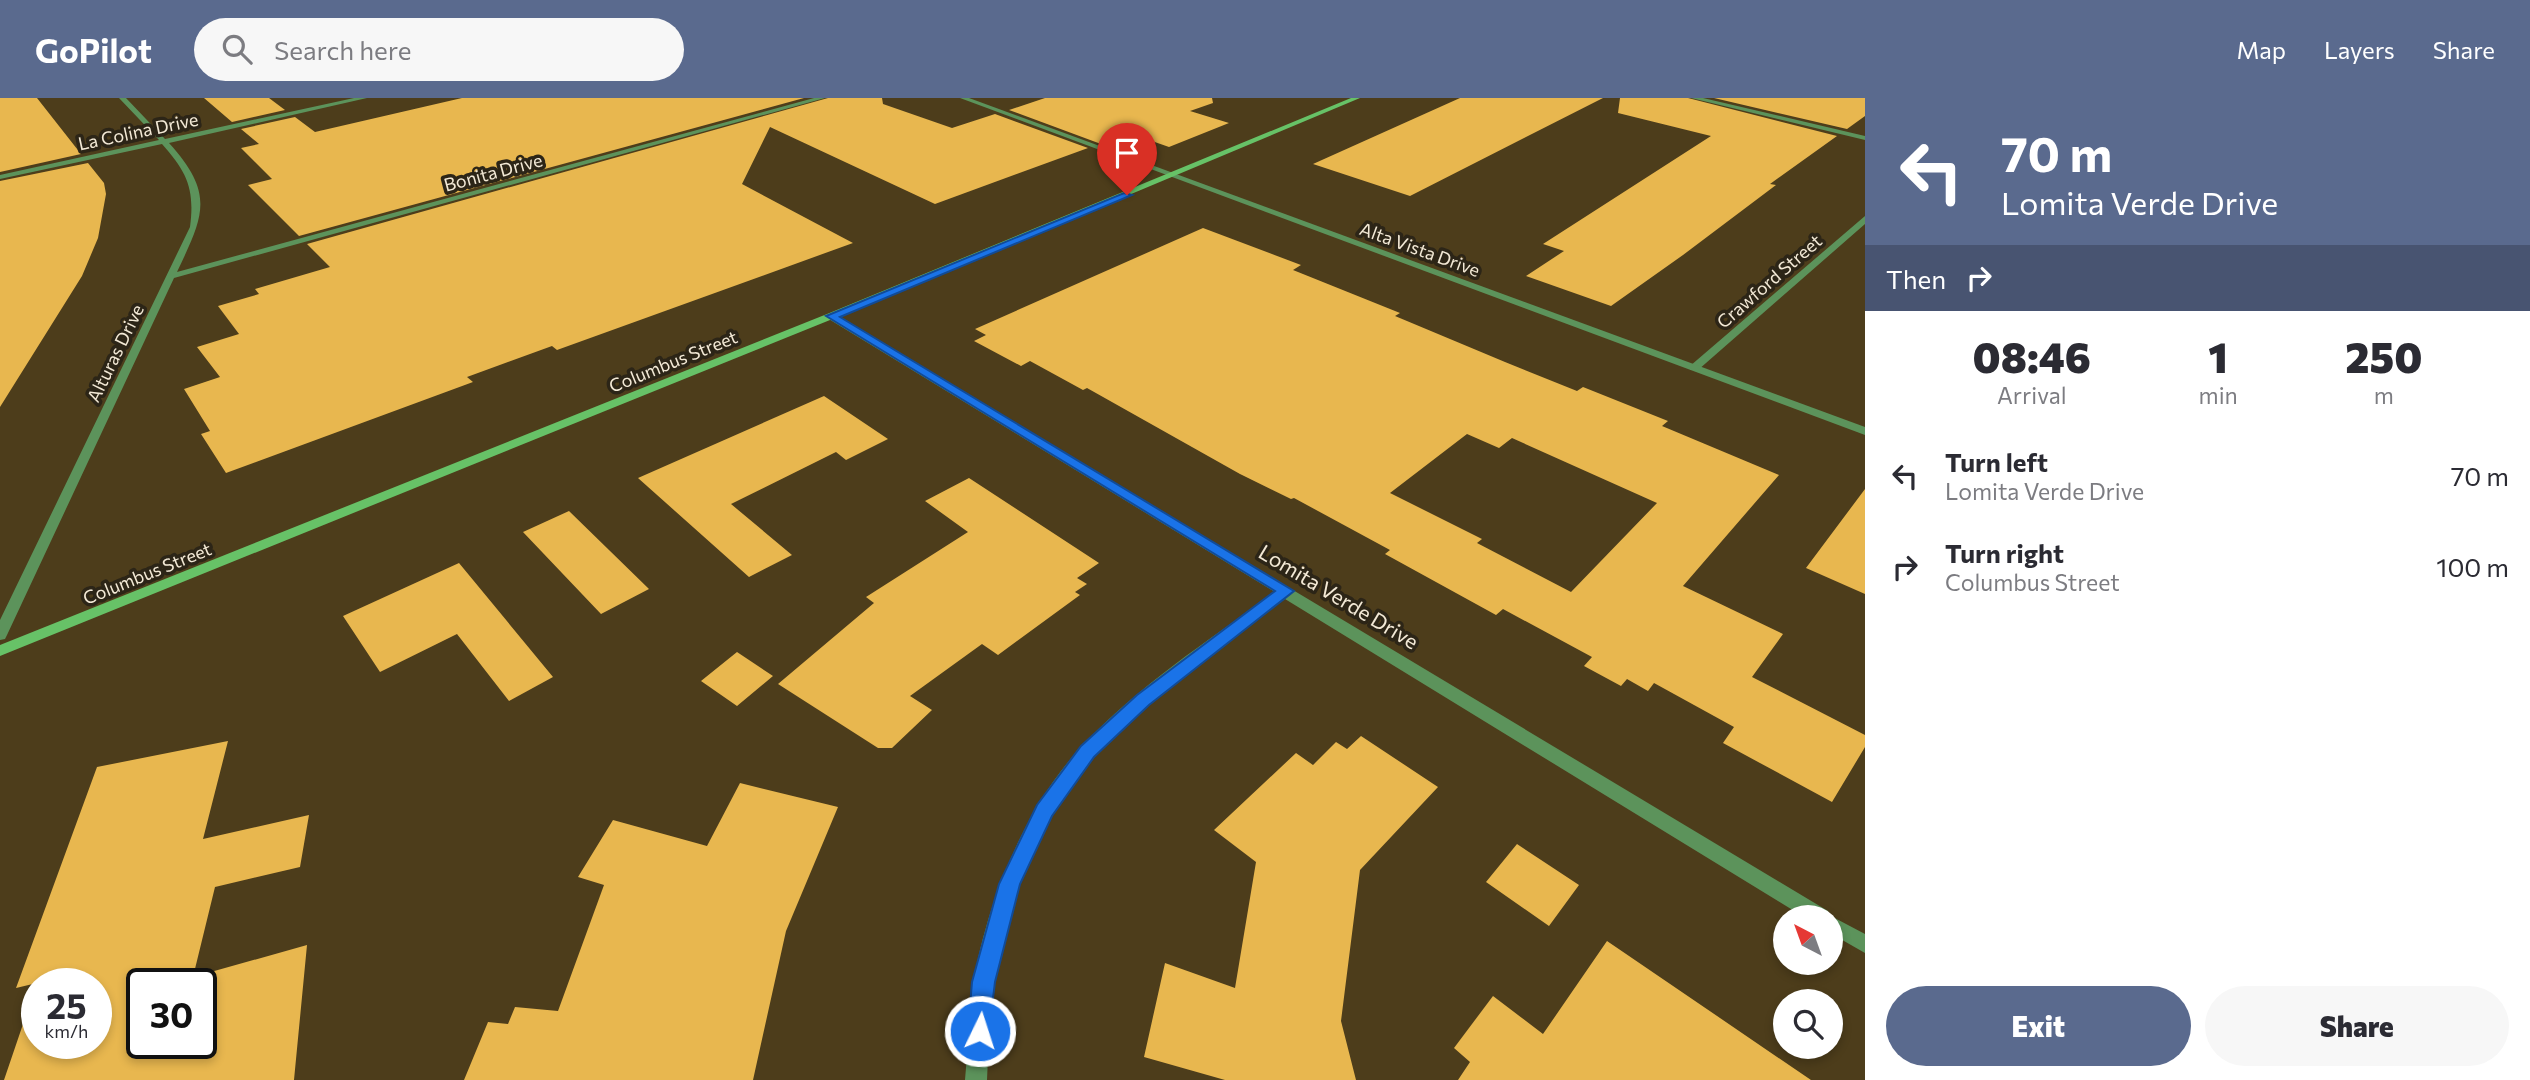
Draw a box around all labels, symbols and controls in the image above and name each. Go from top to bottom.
search box [194,18,684,81]
text: GoPilot [35,29,152,70]
icon: search [218,30,256,68]
text: Search here [274,34,411,65]
text: Map [2237,35,2286,64]
text: Layers [2324,35,2395,64]
text: Share [2433,35,2495,64]
street label: La Colina Drive [76,108,200,154]
text: 70 m [2001,122,2112,182]
pin [1097,123,1157,195]
icon: left [1886,126,1977,217]
icon: arrive [1108,134,1146,172]
street label: Bonita Drive [441,148,545,196]
text: Lomita Verde Drive [2001,182,2278,222]
street label: Alta Vista Drive [1357,217,1483,281]
street label: Crawford Street [1712,229,1826,333]
icon: right [1960,259,1998,297]
text: Then [1886,263,1946,294]
street label: Alturas Drive [82,301,148,405]
street label: Columbus Street [606,325,740,397]
text: 08:46 [1973,330,2091,382]
text: 1 [2208,330,2228,382]
text: 250 [2345,330,2422,382]
text: Arrival [1997,381,2067,409]
text: min [2199,381,2238,409]
text: m [2374,381,2394,409]
text: Turn left [1945,446,2048,477]
icon: left [1886,457,1924,495]
text: 70 m [2451,460,2509,491]
text: Lomita Verde Drive [1945,477,2144,505]
street label: Columbus Street [80,537,214,609]
text: Turn right [1945,537,2064,568]
street label: Lomita Verde Drive [1255,538,1423,654]
icon: right [1886,548,1924,586]
text: 100 m [2436,551,2509,582]
text: Columbus Street [1945,568,2120,596]
north arrow [1773,905,1843,975]
map controls [1773,905,1843,1059]
speed limit sign: 30 [126,968,217,1059]
text: 25 [46,983,87,1026]
button: Exit [1886,986,2191,1066]
button: Share [2205,986,2509,1066]
button: search [1773,989,1843,1059]
position arrow [943,994,1017,1068]
text: km/h [45,1020,88,1042]

